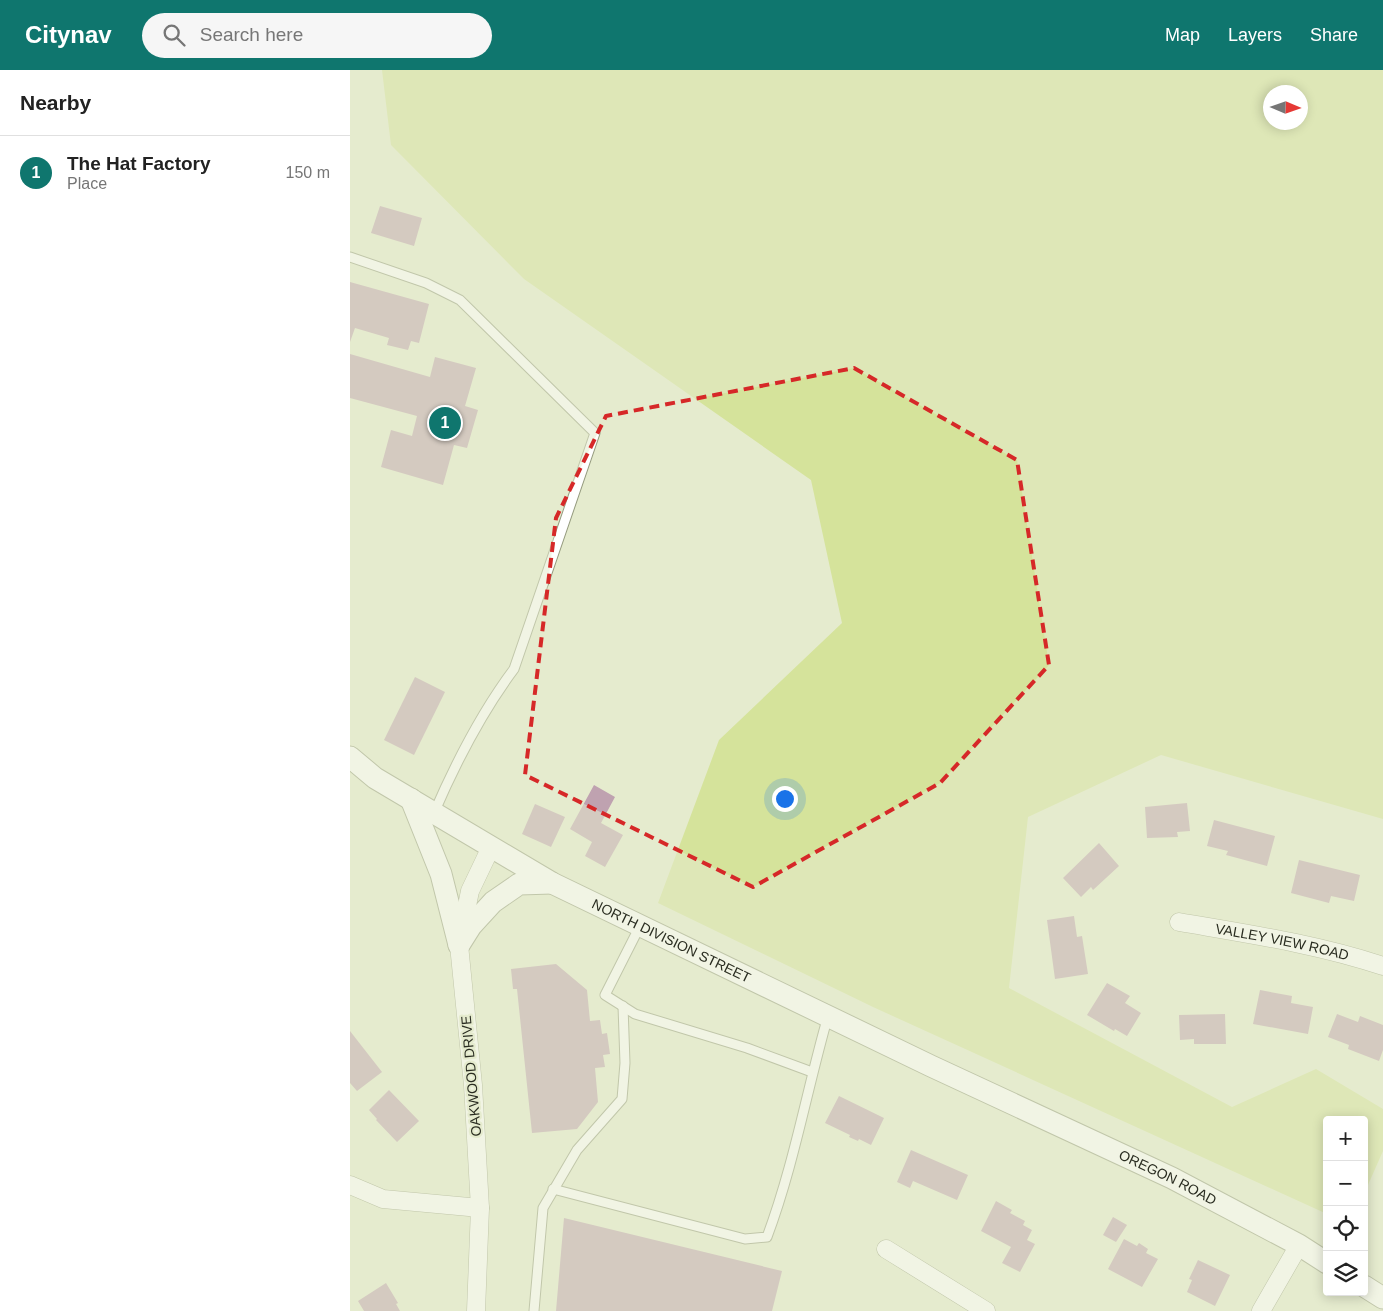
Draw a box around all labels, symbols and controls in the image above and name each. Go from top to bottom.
search box [142,13,492,58]
text: Citynav [25,21,112,48]
icon: search [160,21,188,49]
text: Search here [200,24,303,45]
text: Map [1165,25,1200,45]
text: Layers [1228,25,1282,45]
text: Share [1310,25,1358,45]
north arrow [1263,85,1308,130]
text: Nearby [20,91,91,114]
text: The Hat Factory [67,153,211,174]
text: 1 [32,164,40,181]
text: 150 m [286,164,330,181]
text: Place [67,175,107,192]
pin: 1 [429,404,461,442]
your location [772,786,798,812]
street label: NORTH DIVISION STREET [589,896,754,986]
street label: VALLEY VIEW ROAD [1214,920,1351,963]
street label: OAKWOOD DRIVE [458,1015,484,1137]
map controls [1323,1116,1368,1296]
button: + [1323,1116,1368,1161]
street label: OREGON ROAD [1117,1147,1219,1208]
button: − [1323,1161,1368,1206]
button: locate [1323,1206,1368,1251]
button: layers [1323,1251,1368,1296]

